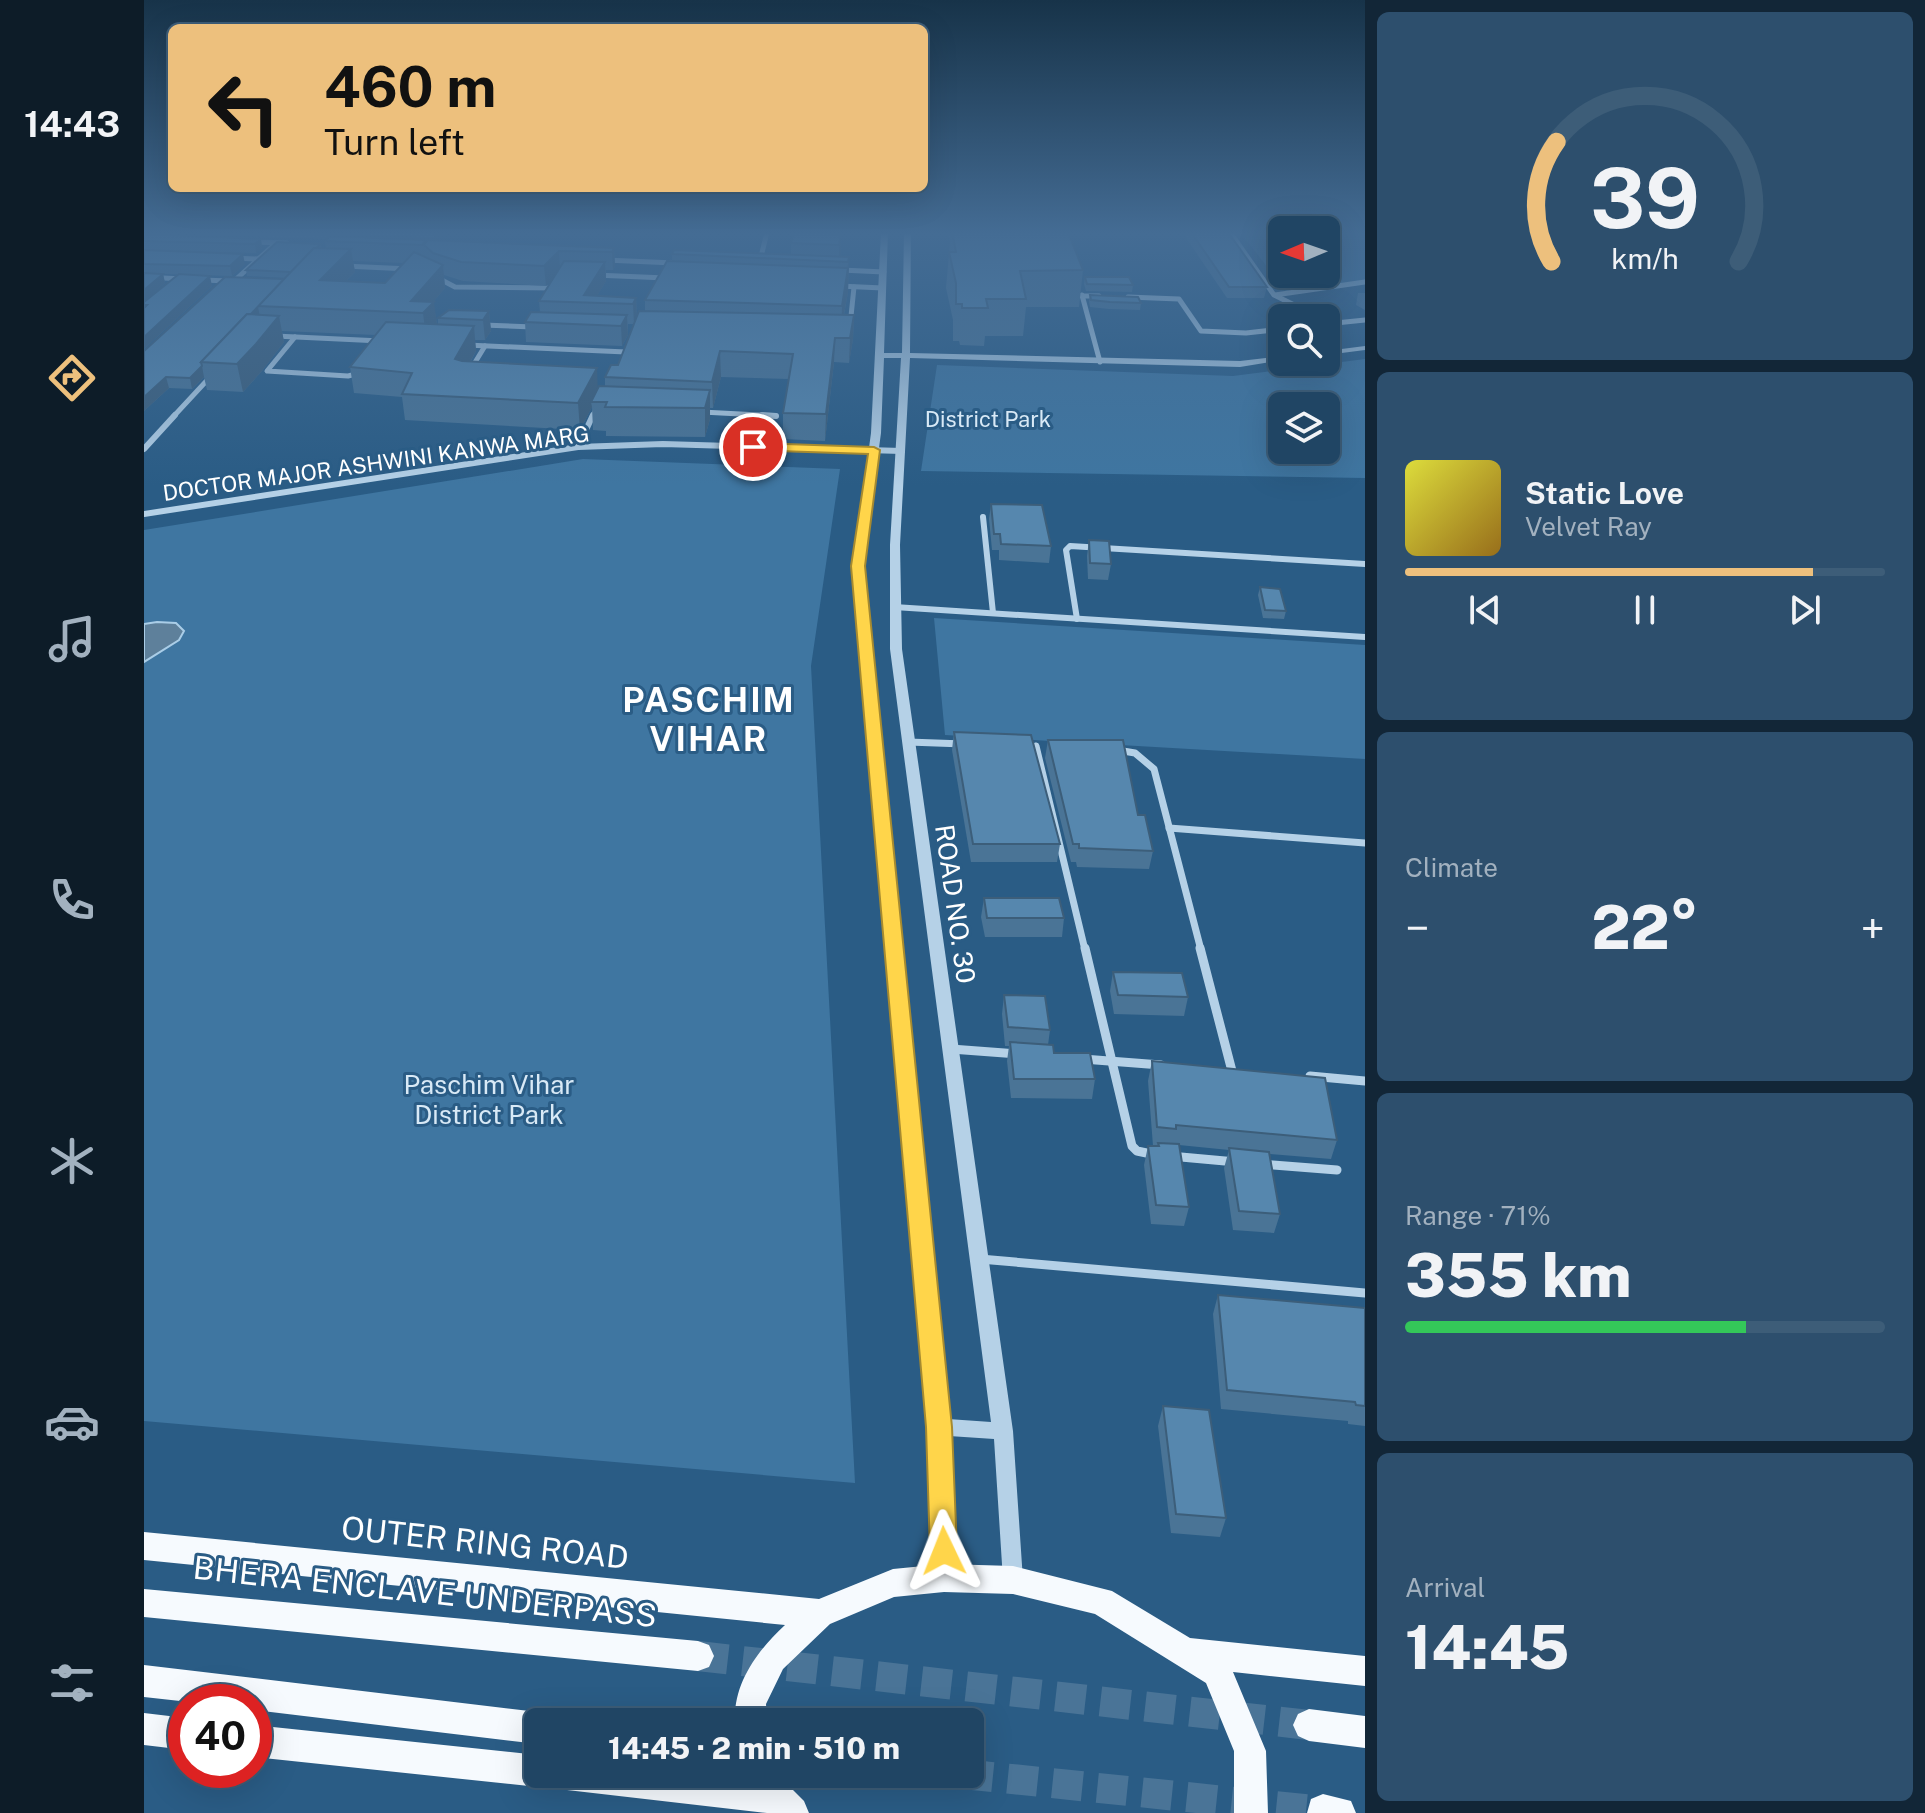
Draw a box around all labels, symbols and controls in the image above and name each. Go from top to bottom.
text: 460 m [324,54,496,120]
icon: left [192,56,296,160]
text: 14:43 [24,103,120,145]
text: Turn left [324,121,465,163]
text: 39 [1590,149,1700,247]
north arrow [1268,216,1340,288]
map controls [1268,216,1340,464]
text: km/h [1611,242,1679,275]
button: search [1268,304,1340,376]
icon: directions [44,350,100,406]
button: layers [1268,392,1340,464]
park label: District Park [925,406,1051,432]
pin [719,413,787,481]
street label: DOCTOR MAJOR ASHWINI KANWA MARG [161,420,591,506]
icon: arrive [731,425,775,469]
text: Static Love [1525,475,1684,511]
text: Velvet Ray [1525,511,1652,542]
icon: previous [1463,588,1507,632]
icon: pause [1623,588,1667,632]
icon: next [1783,588,1827,632]
icon: music [44,611,100,667]
district label: PASCHIM VIHAR [622,680,796,759]
street label: ROAD NO. 30 [929,823,982,985]
text: Climate [1405,852,1498,883]
icon: phone [44,872,100,928]
text: 22° [1591,892,1699,963]
text: − [1405,902,1429,954]
text: + [1861,902,1885,954]
park label: Paschim Vihar District Park [403,1069,575,1130]
icon: climate [44,1133,100,1189]
text: Range · 71% [1405,1200,1551,1231]
text: 355 km [1405,1240,1632,1311]
icon: car [44,1394,100,1450]
street label: OUTER RING ROAD [340,1509,630,1576]
position arrow [902,1509,986,1593]
street label: BHERA ENCLAVE UNDERPASS [191,1549,659,1634]
text: Arrival [1405,1572,1485,1603]
text: 14:45 [1405,1612,1570,1683]
icon: filters [44,1655,100,1711]
speed limit sign: 40 [168,1684,272,1788]
text: 14:45 · 2 min · 510 m [608,1730,900,1766]

